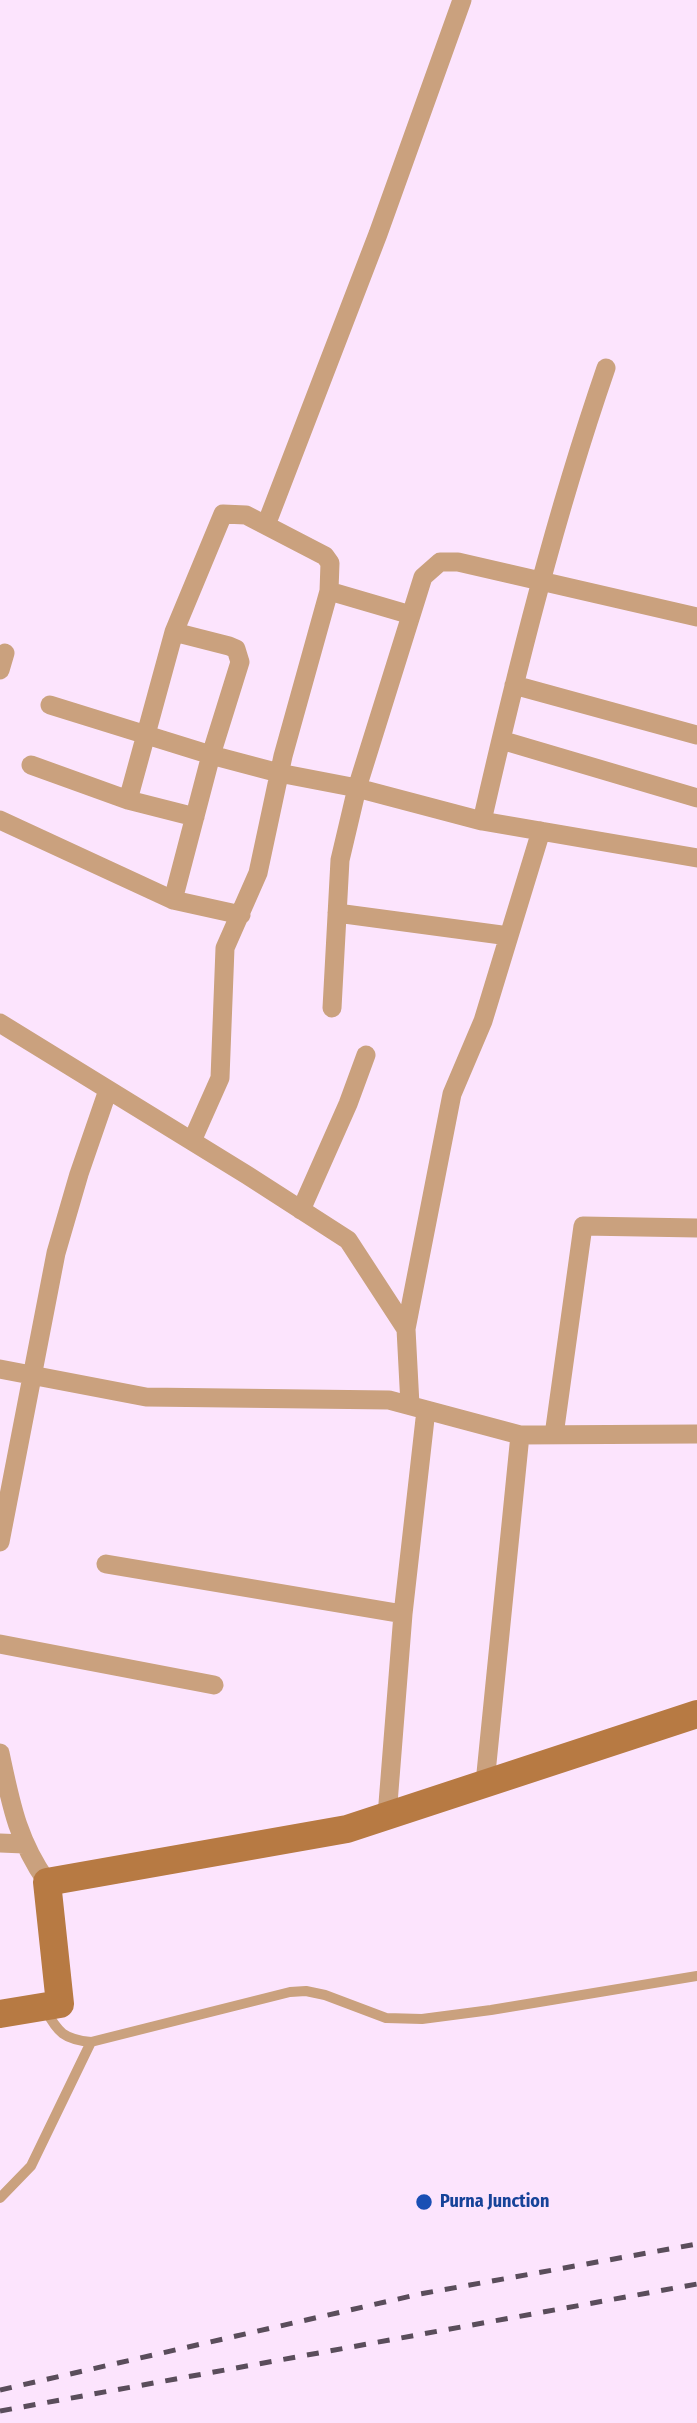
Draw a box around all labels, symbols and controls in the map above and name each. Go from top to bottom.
place label: Purna Junction [440,2191,549,2213]
marker: Purna Junction [414,2192,434,2212]

